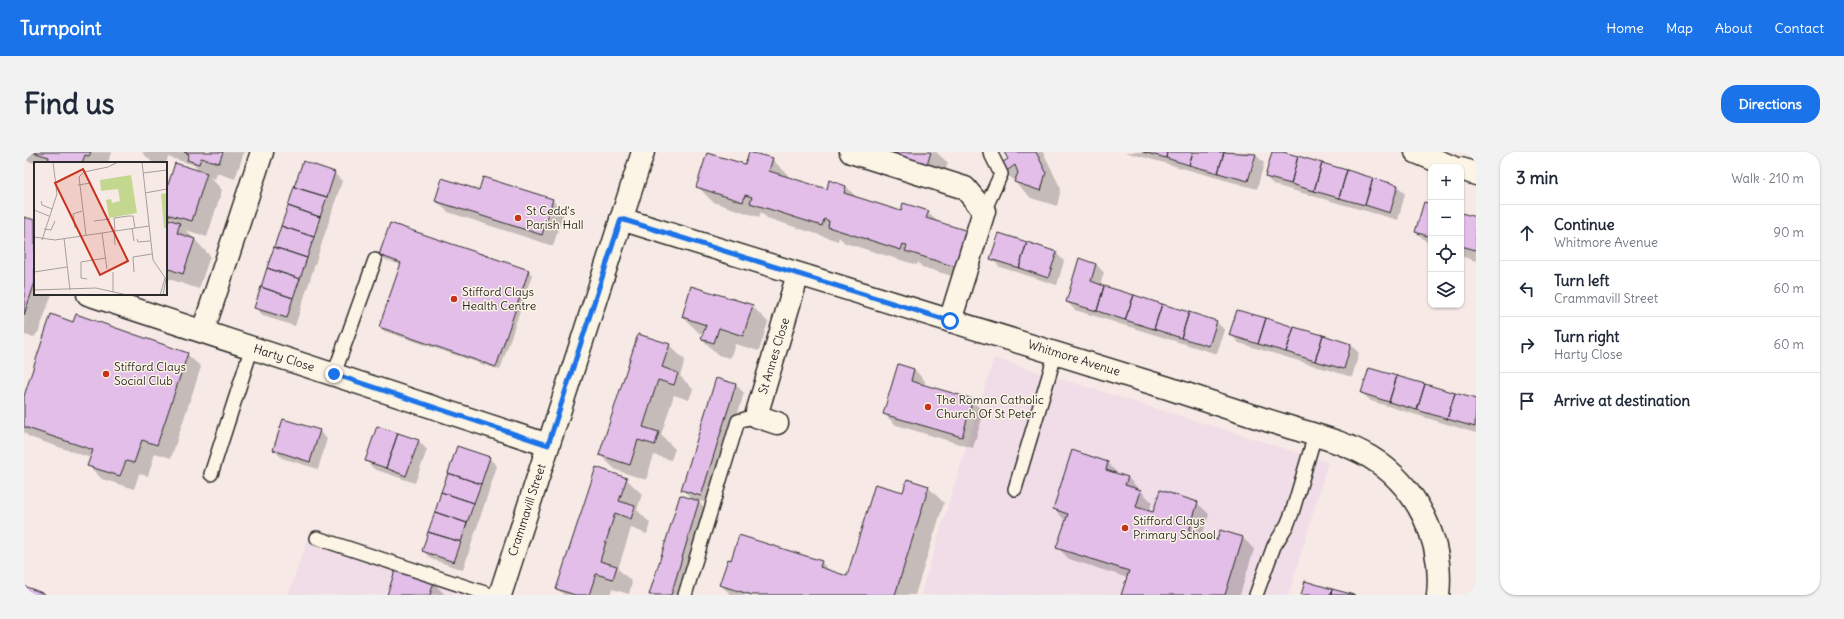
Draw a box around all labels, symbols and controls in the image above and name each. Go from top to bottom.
text: Turnpoint [20,16,101,40]
text: Home [1606,19,1644,37]
text: Map [1666,19,1693,37]
text: About [1715,19,1753,37]
text: Contact [1775,19,1824,37]
button: Directions [1721,85,1820,123]
text: Find us [24,86,115,122]
inset map [34,162,167,295]
map controls [1428,164,1464,308]
button: + [1428,164,1464,200]
text: 3 min [1516,167,1558,189]
text: Walk · 210 m [1731,170,1804,187]
button: − [1428,200,1464,236]
place label: St Cedd's Parish Hall [526,203,583,232]
marker: St Cedd's Parish Hall [513,213,523,223]
text: Continue [1554,215,1615,234]
icon: ahead [1516,222,1538,244]
text: 90 m [1773,224,1804,241]
text: Whitmore Avenue [1554,234,1658,251]
button: locate [1428,236,1464,272]
text: Turn left [1554,271,1609,290]
button: layers [1428,272,1464,308]
icon: left [1516,278,1538,300]
text: 60 m [1773,280,1804,297]
place label: Stifford Clays Health Centre [462,284,536,313]
text: Crammavill Street [1554,290,1658,307]
marker: Stifford Clays Health Centre [449,294,459,304]
route start [941,312,959,330]
street label: St Annes Close [755,316,792,396]
text: Turn right [1554,327,1619,346]
icon: right [1516,334,1538,356]
street label: Whitmore Avenue [1026,336,1122,379]
text: 60 m [1773,336,1804,353]
street label: Harty Close [252,341,317,374]
text: Harty Close [1554,346,1623,363]
place label: Stifford Clays Social Club [114,359,186,388]
route end [325,365,343,383]
marker: Stifford Clays Social Club [101,369,111,379]
icon: arrive [1516,390,1538,412]
text: Arrive at destination [1554,391,1690,410]
place label: The Roman Catholic Church Of St Peter [936,392,1044,421]
marker: The Roman Catholic Church Of St Peter [923,402,933,412]
street label: Crammavill Street [505,462,549,558]
place label: Stifford Clays Primary School [1133,513,1216,542]
marker: Stifford Clays Primary School [1120,523,1130,533]

